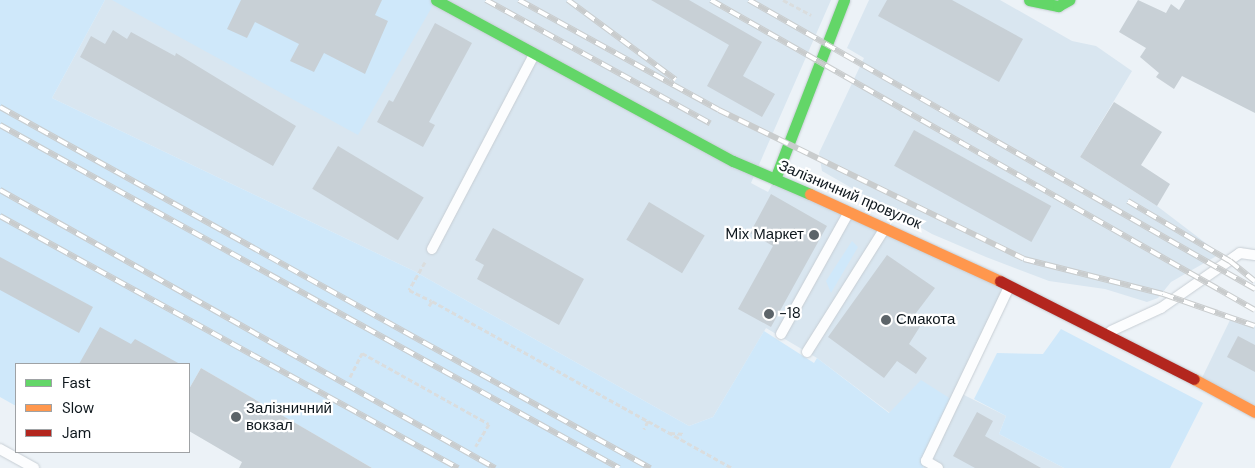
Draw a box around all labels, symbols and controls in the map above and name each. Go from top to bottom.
street label: Залізничний провулок [776,157,924,233]
place label: Mix Маркет [726,226,804,244]
marker: Mix Маркет [808,229,820,241]
place label: -18 [779,305,801,323]
marker: -18 [763,308,775,320]
place label: Смакота [896,311,955,329]
marker: Смакота [880,314,892,326]
legend [15,363,190,453]
text: Fast [62,373,91,393]
text: Slow [62,398,94,418]
place label: Залізничний вокзал [246,399,332,434]
marker: Залізничний вокзал [230,411,242,423]
text: Jam [62,423,91,443]

